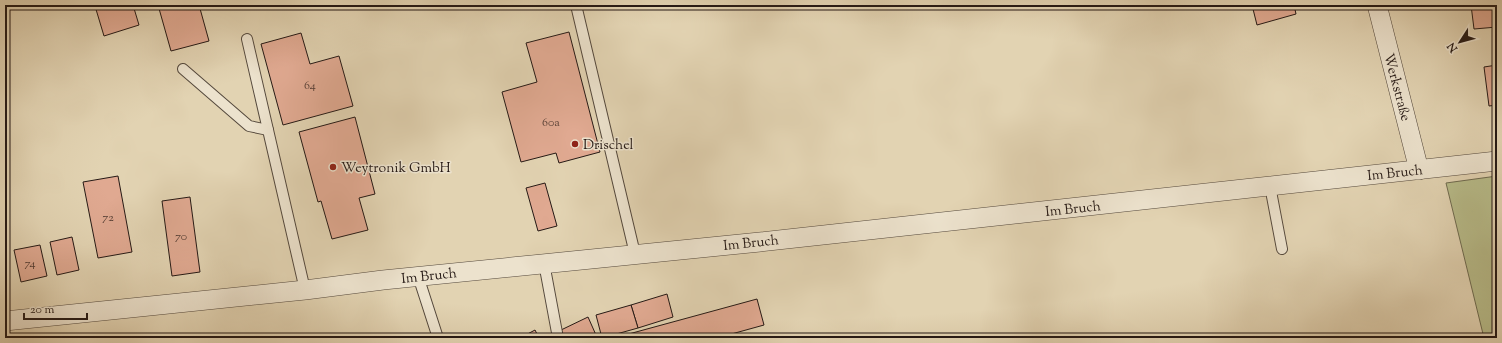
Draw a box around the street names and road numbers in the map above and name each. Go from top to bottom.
street label: Werkstraße [1377,51,1415,124]
street label: Im Bruch [1366,161,1424,187]
street label: Im Bruch [1044,197,1102,223]
street label: Im Bruch [722,231,780,257]
street label: Im Bruch [400,264,458,290]

